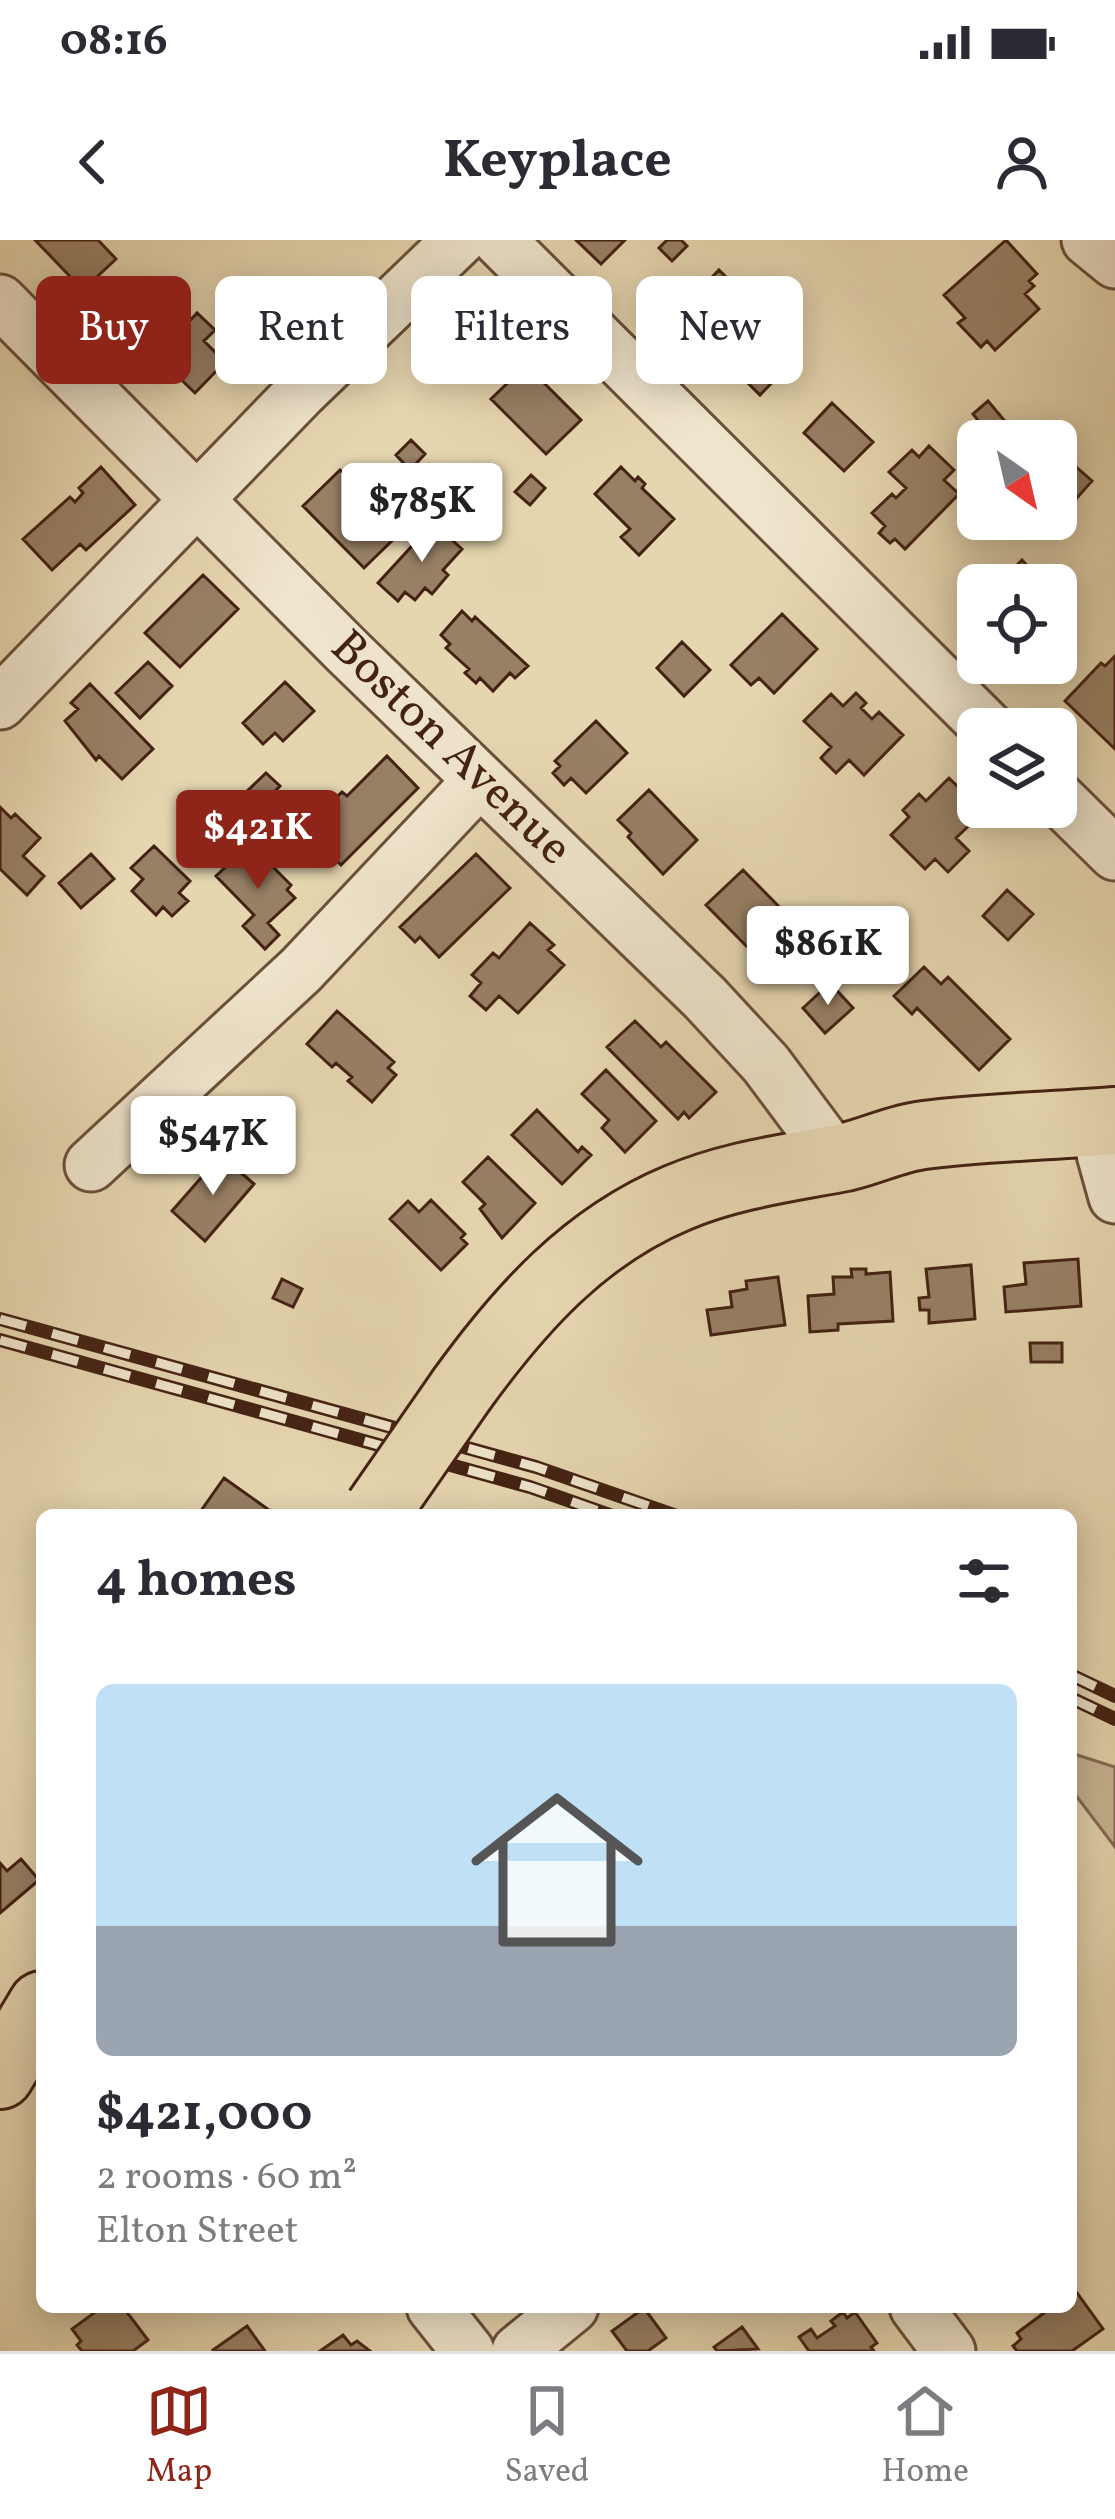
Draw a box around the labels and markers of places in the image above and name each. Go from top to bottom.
pin: $785K [338,463,506,565]
pin: $421K [174,790,342,892]
pin: $861K [744,906,912,1008]
pin: $547K [129,1096,297,1198]

